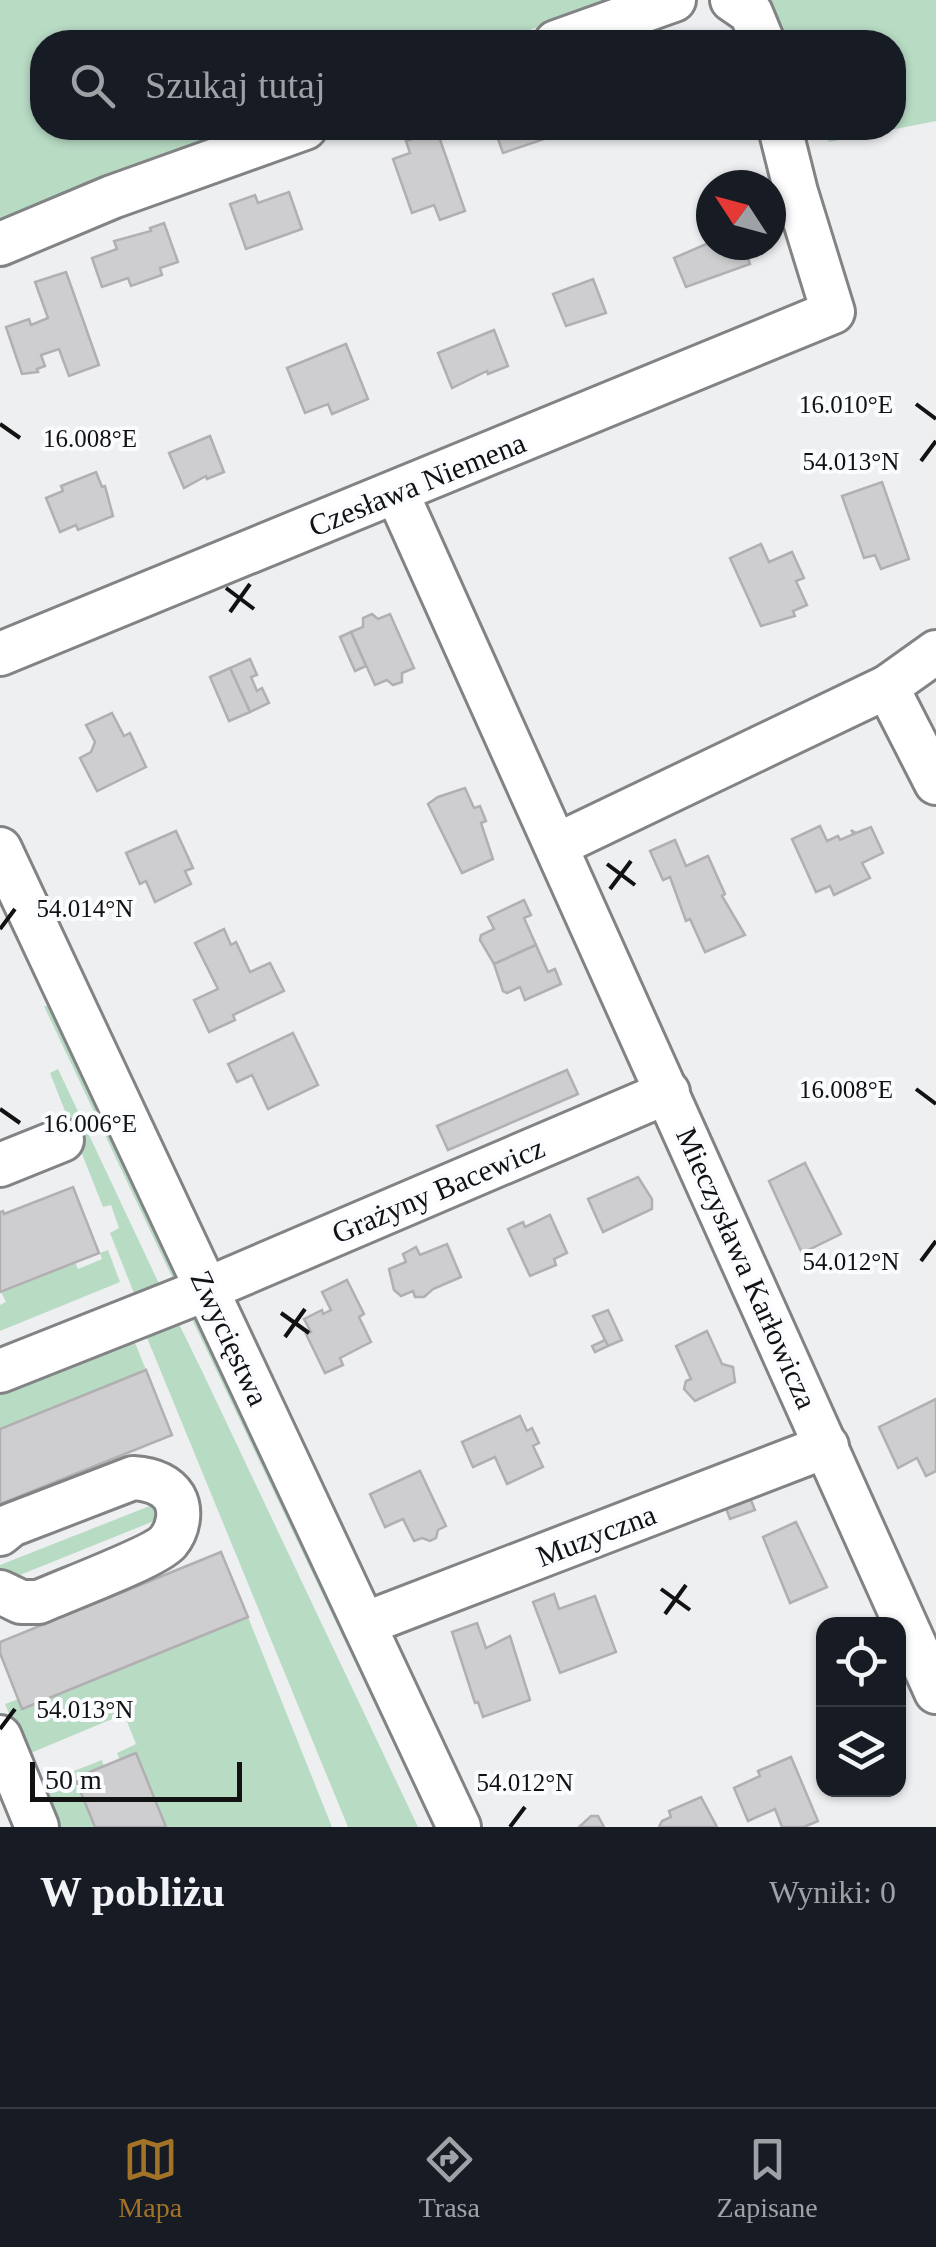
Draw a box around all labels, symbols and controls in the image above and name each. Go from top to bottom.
search box [30,30,906,140]
icon: search [65,58,120,113]
text: Szukaj tutaj [145,64,325,106]
north arrow [696,170,786,260]
text: 16.010°E [799,391,893,418]
text: 16.008°E [43,425,137,452]
street label: Czesława Niemena [304,425,530,543]
text: 54.013°N [803,448,899,475]
text: 54.014°N [37,895,133,922]
text: 16.008°E [799,1076,893,1103]
text: 16.006°E [43,1110,137,1137]
street label: Mieczysława Karłowicza [670,1122,824,1414]
street label: Grażyny Bacewicz [327,1130,549,1250]
text: 54.012°N [803,1248,899,1275]
street label: Zwycięstwa [184,1265,276,1411]
street label: Muzyczna [532,1497,660,1573]
map controls [816,1617,906,1797]
button: locate [816,1617,906,1707]
text: 54.013°N [37,1696,133,1723]
button: layers [816,1707,906,1797]
scale bar [30,1757,242,1802]
text: 50 m [45,1764,102,1795]
text: 54.012°N [477,1769,573,1796]
text: W pobliżu [40,1869,225,1915]
text: Wyniki: 0 [769,1874,896,1910]
tab: Mapa [118,2132,182,2224]
tab: Trasa [419,2132,480,2224]
tab: Zapisane [717,2132,818,2224]

